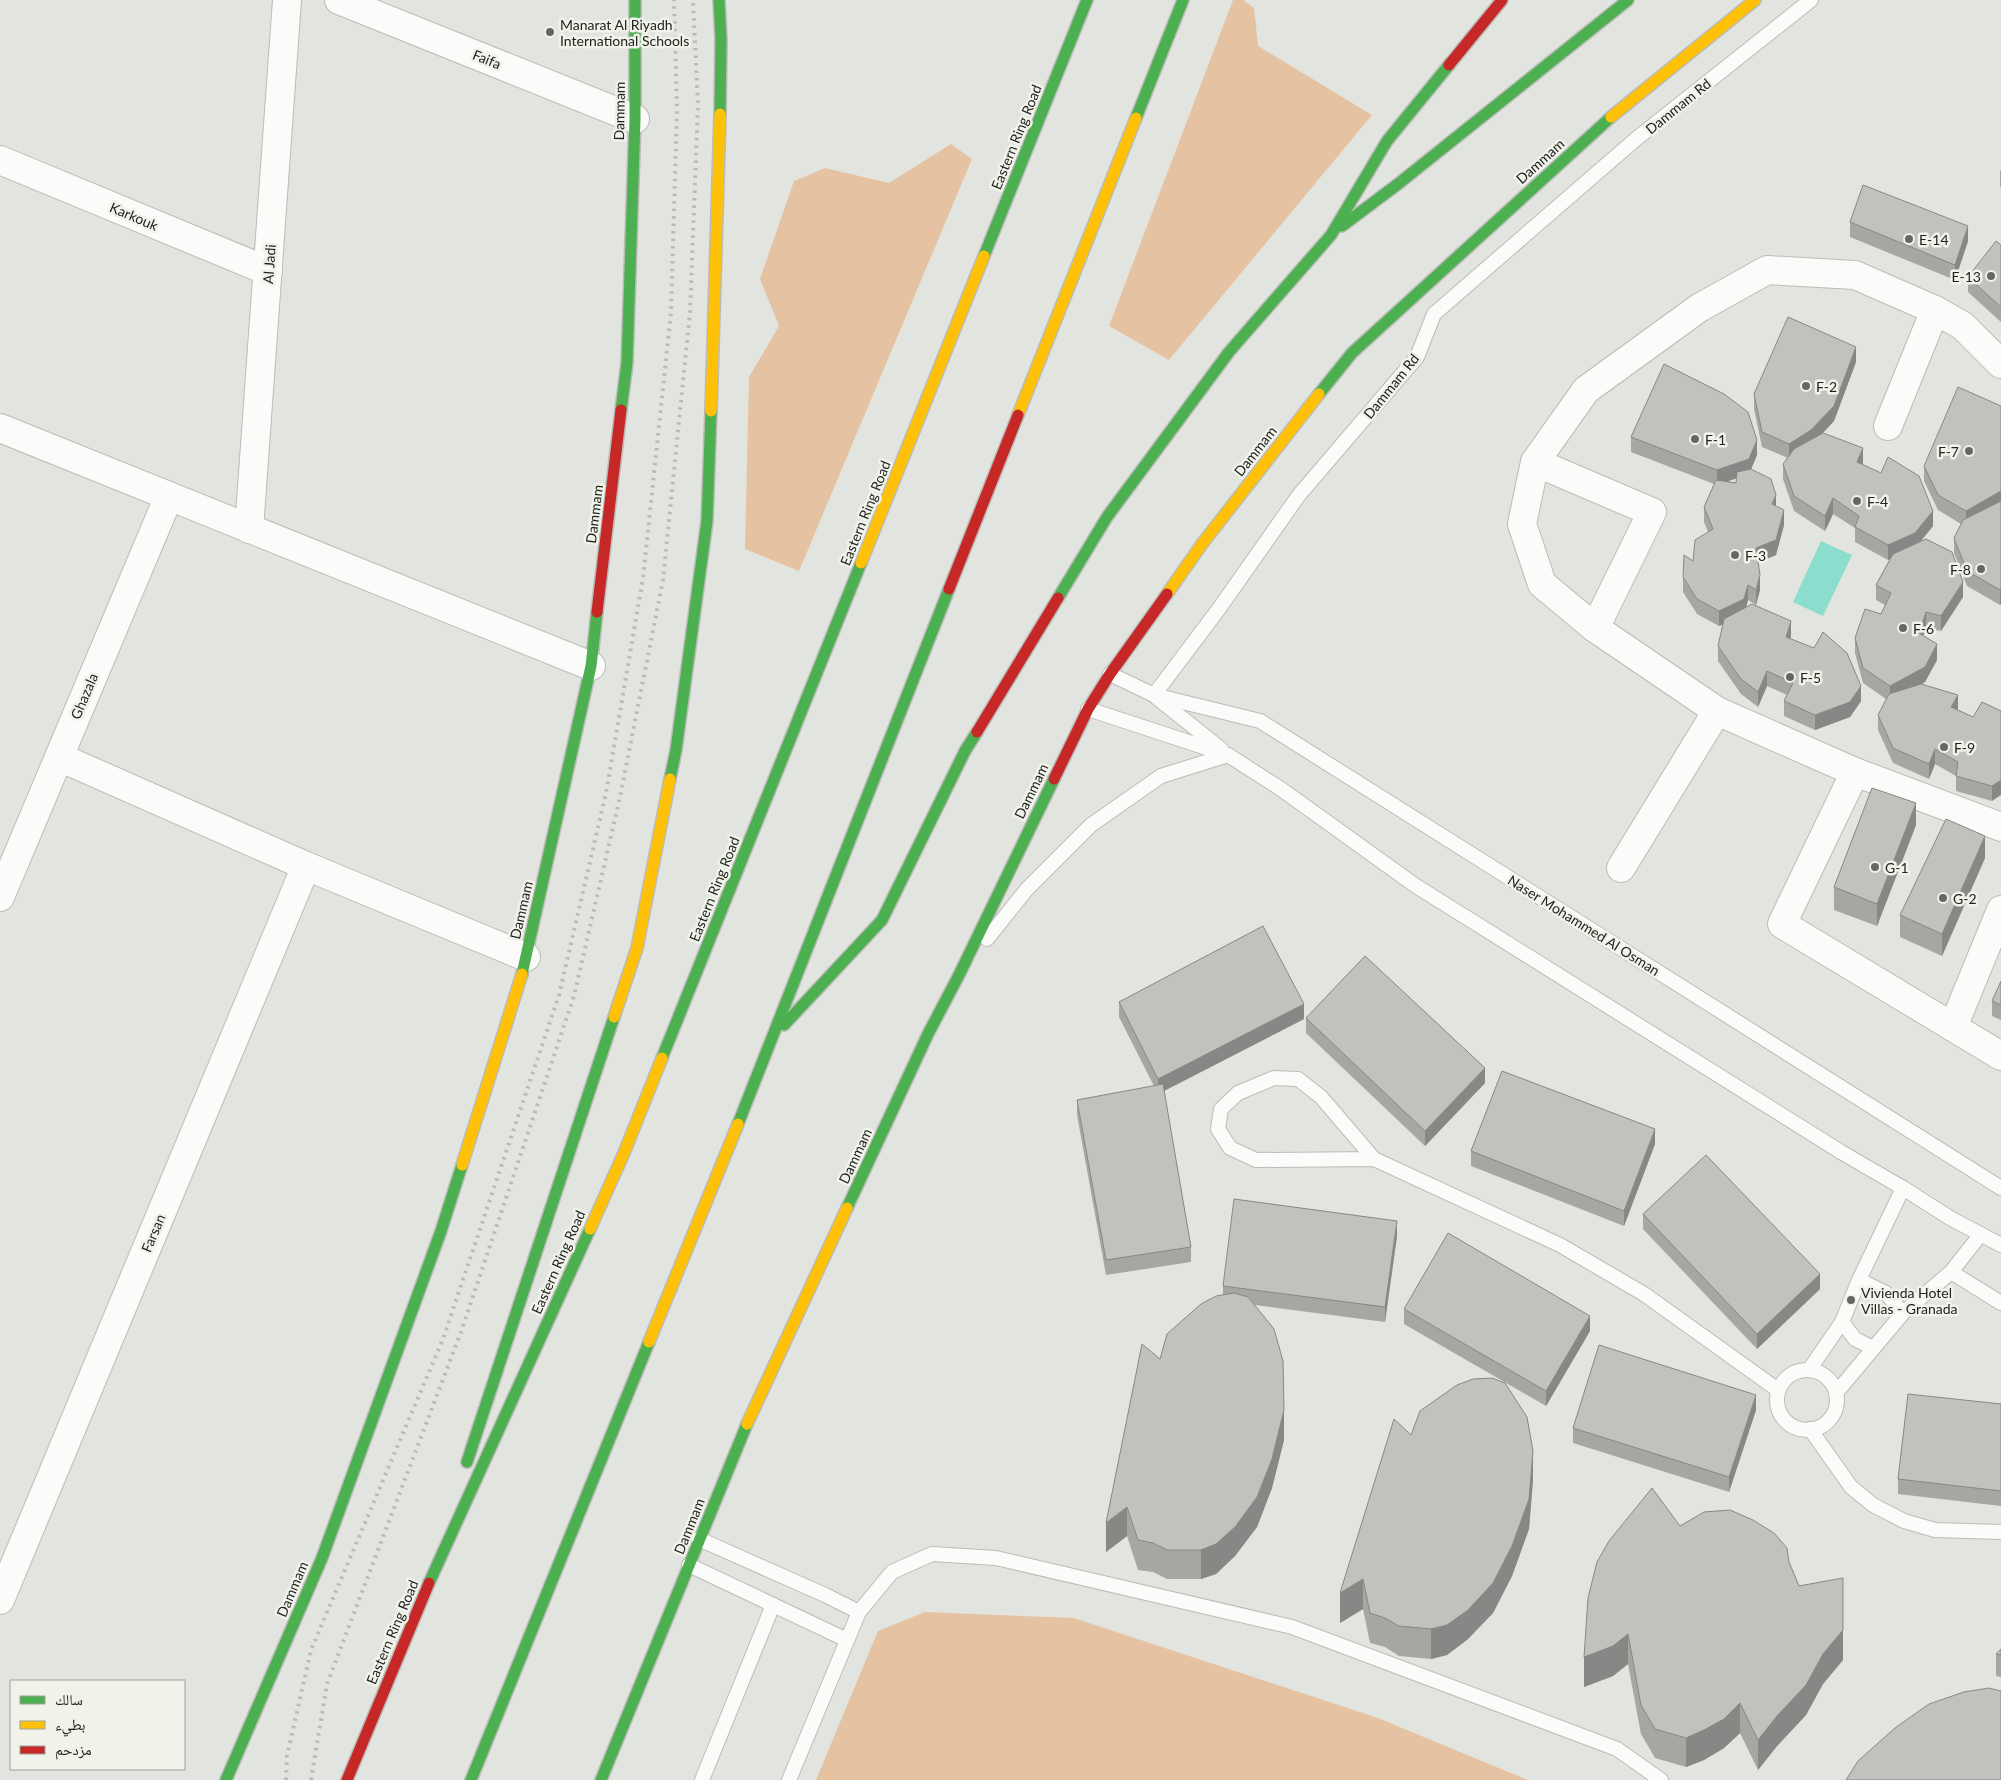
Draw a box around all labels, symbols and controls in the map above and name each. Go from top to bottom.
place label: Manarat Al Riyadh International Schools [560,16,689,49]
marker: Manarat Al Riyadh International Schools [544,26,556,38]
street label: Faifa [470,46,504,72]
street label: Dammam Rd [1642,75,1714,137]
street label: Dammam [610,81,628,141]
street label: Eastern Ring Road [987,82,1045,192]
street label: Dammam [1512,135,1568,187]
street label: Karkouk [107,198,162,234]
place label: E-14 [1919,231,1949,248]
marker: E-14 [1903,233,1915,245]
street label: Al Jadi [259,244,279,284]
place label: E-13 [1951,268,1981,285]
marker: E-13 [1985,270,1997,282]
street label: Dammam Rd [1360,350,1422,422]
place label: F-2 [1816,378,1837,395]
marker: F-2 [1800,380,1812,392]
street label: Dammam [1230,423,1280,479]
place label: F-1 [1705,431,1726,448]
marker: F-1 [1689,433,1701,445]
place label: F-7 [1938,443,1959,460]
marker: F-7 [1963,445,1975,457]
street label: Eastern Ring Road [836,458,894,568]
street label: Dammam [582,484,606,544]
place label: F-4 [1867,493,1888,510]
marker: F-4 [1851,495,1863,507]
place label: F-3 [1745,547,1766,564]
marker: F-3 [1729,549,1741,561]
place label: F-8 [1950,561,1971,578]
marker: F-8 [1975,563,1987,575]
place label: F-6 [1913,620,1934,637]
marker: F-6 [1897,622,1909,634]
place label: F-5 [1800,669,1821,686]
street label: Ghazala [67,670,101,722]
marker: F-5 [1784,671,1796,683]
place label: F-9 [1954,739,1975,756]
marker: F-9 [1938,741,1950,753]
street label: Dammam [1010,761,1052,821]
street label: Eastern Ring Road [685,834,743,944]
place label: G-1 [1885,859,1909,876]
marker: G-1 [1869,861,1881,873]
street label: Naser Mohammed Al Osman [1505,871,1663,979]
street label: Dammam [506,879,536,941]
place label: G-2 [1953,890,1977,907]
marker: G-2 [1937,892,1949,904]
street label: Dammam [835,1126,875,1186]
street label: Eastern Ring Road [528,1208,588,1316]
street label: Farsan [137,1211,169,1255]
place label: Vivienda Hotel Villas - Granada [1861,1284,1958,1317]
marker: Vivienda Hotel Villas - Granada [1845,1294,1857,1306]
street label: Dammam [670,1495,708,1557]
street label: Dammam [273,1559,311,1619]
street label: Eastern Ring Road [362,1577,422,1687]
legend [10,1680,185,1770]
text: سالك [55,1690,83,1708]
text: بطيء [55,1715,85,1737]
text: مزدحم [55,1740,92,1760]

